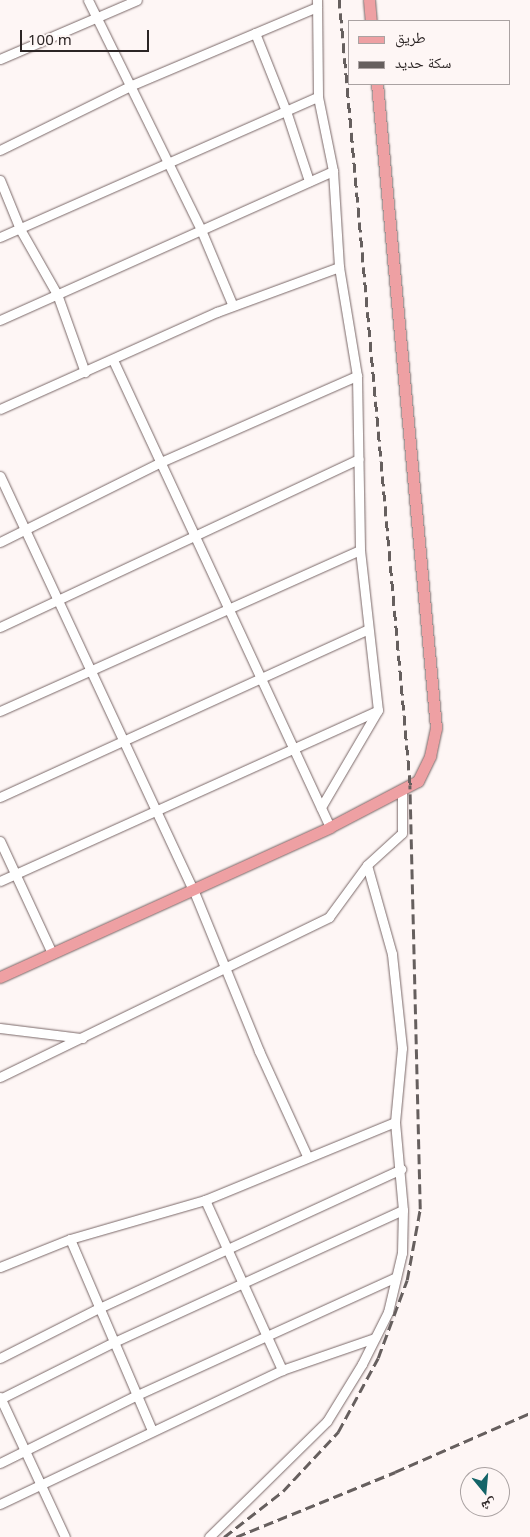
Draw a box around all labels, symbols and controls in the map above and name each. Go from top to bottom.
scale bar [22,20,151,52]
legend [348,20,510,85]
text: طريق [395,27,426,47]
text: 100 m [28,29,72,49]
text: سكة حديد [395,52,451,72]
north arrow [460,1467,510,1517]
text: ش [479,1495,499,1517]

